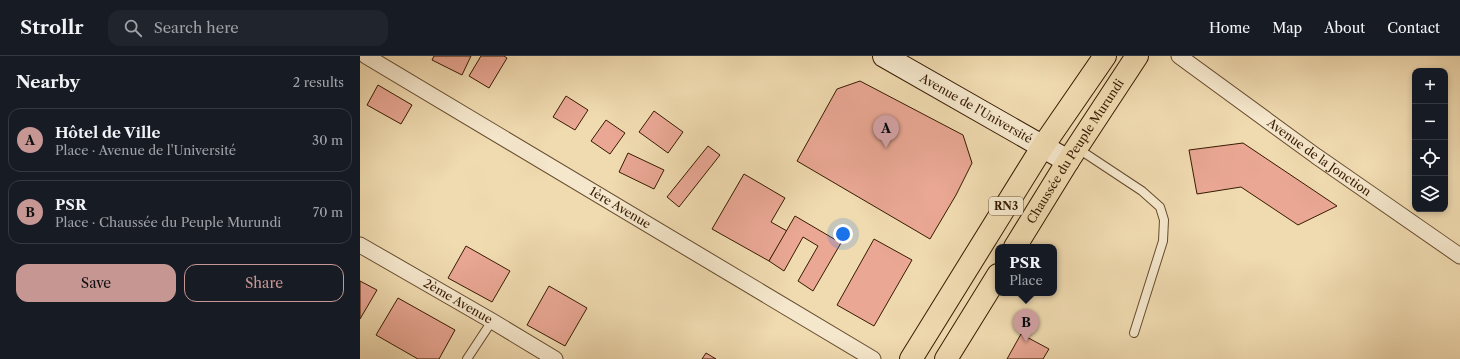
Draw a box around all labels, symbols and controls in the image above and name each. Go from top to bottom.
search box [108,10,388,46]
text: Strollr [20,16,84,39]
icon: search [122,17,144,39]
text: Search here [154,18,239,37]
text: Home [1209,19,1250,37]
text: Map [1272,19,1302,37]
text: About [1324,19,1365,37]
text: Contact [1387,19,1440,37]
map controls [1412,68,1448,212]
button: + [1412,68,1448,104]
street label: Avenue de l'Université [916,70,1035,146]
text: Nearby [16,72,80,92]
text: 2 results [293,74,344,90]
street label: Chaussée du Peuple Murundi [1023,76,1127,226]
button: − [1412,104,1448,140]
street label: Avenue de la Jonction [1264,114,1375,199]
pin: A [873,115,899,148]
text: Hôtel de Ville [55,123,160,142]
text: A [25,132,35,148]
text: 30 m [312,132,343,148]
button: locate [1412,140,1448,176]
text: Place · Avenue de l'Université [55,142,236,158]
button: layers [1412,176,1448,212]
street label: 1ère Avenue [587,183,654,232]
text: PSR [55,195,86,214]
road number: RN3 [989,197,1023,215]
text: B [25,204,35,220]
text: 70 m [313,204,343,220]
text: Place · Chaussée du Peuple Murundi [55,214,281,230]
your location [833,224,853,244]
popup [995,244,1057,296]
text: PSR [1009,253,1041,272]
button: Save [16,264,176,302]
button: Share [184,264,344,302]
text: Place [1009,272,1043,288]
street label: 2ème Avenue [421,275,496,327]
pin: B [1013,309,1039,342]

